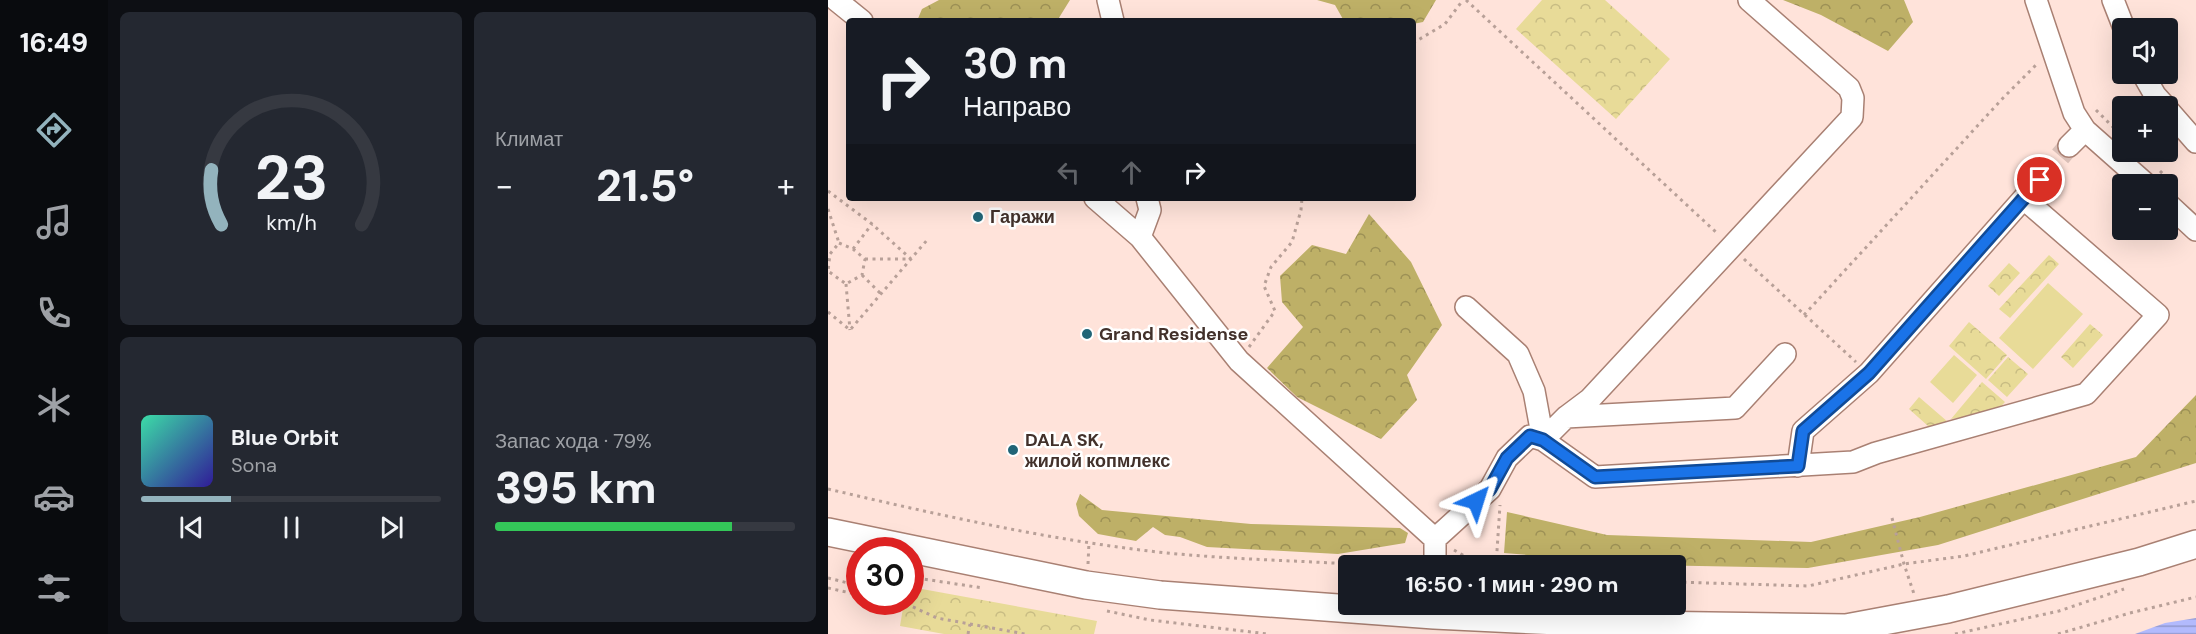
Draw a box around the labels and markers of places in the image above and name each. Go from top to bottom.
pin [2014,154,2065,205]
place label: Гаражи [990,205,1055,229]
marker: Гаражи [971,210,985,224]
place label: Grand Residense [1099,322,1249,346]
marker: Grand Residense [1080,327,1094,341]
place label: DALA SK, жилой копмлекс [1024,428,1170,473]
marker: DALA SK, жилой копмлекс [1006,443,1020,457]

